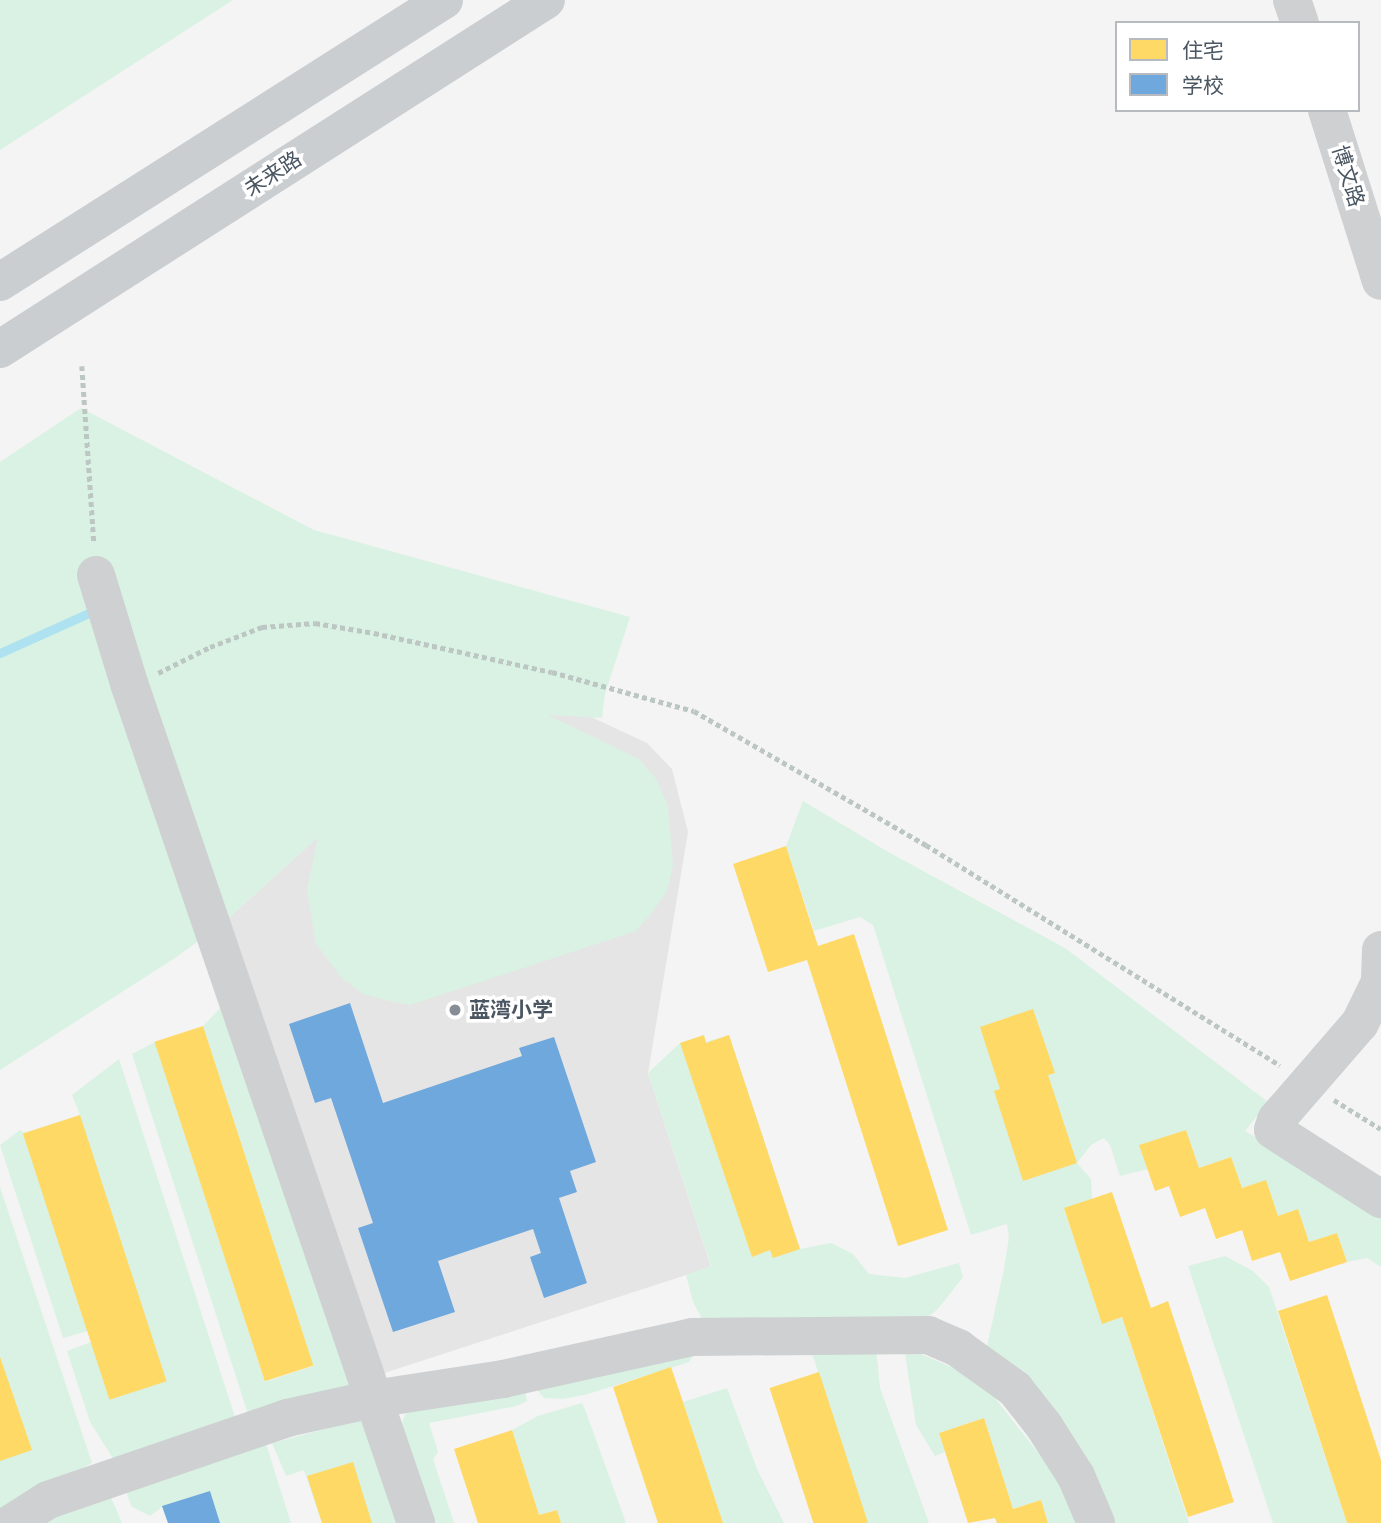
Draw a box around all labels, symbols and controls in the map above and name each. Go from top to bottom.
legend [1115,21,1360,112]
text: 住宅 [1182,36,1224,66]
text: 学校 [1182,71,1224,101]
street label: 博文路 [1327,142,1369,210]
street label: 未来路 [240,146,306,202]
place label: 蓝湾小学 [469,997,553,1023]
marker: 蓝湾小学 [447,1002,463,1018]

